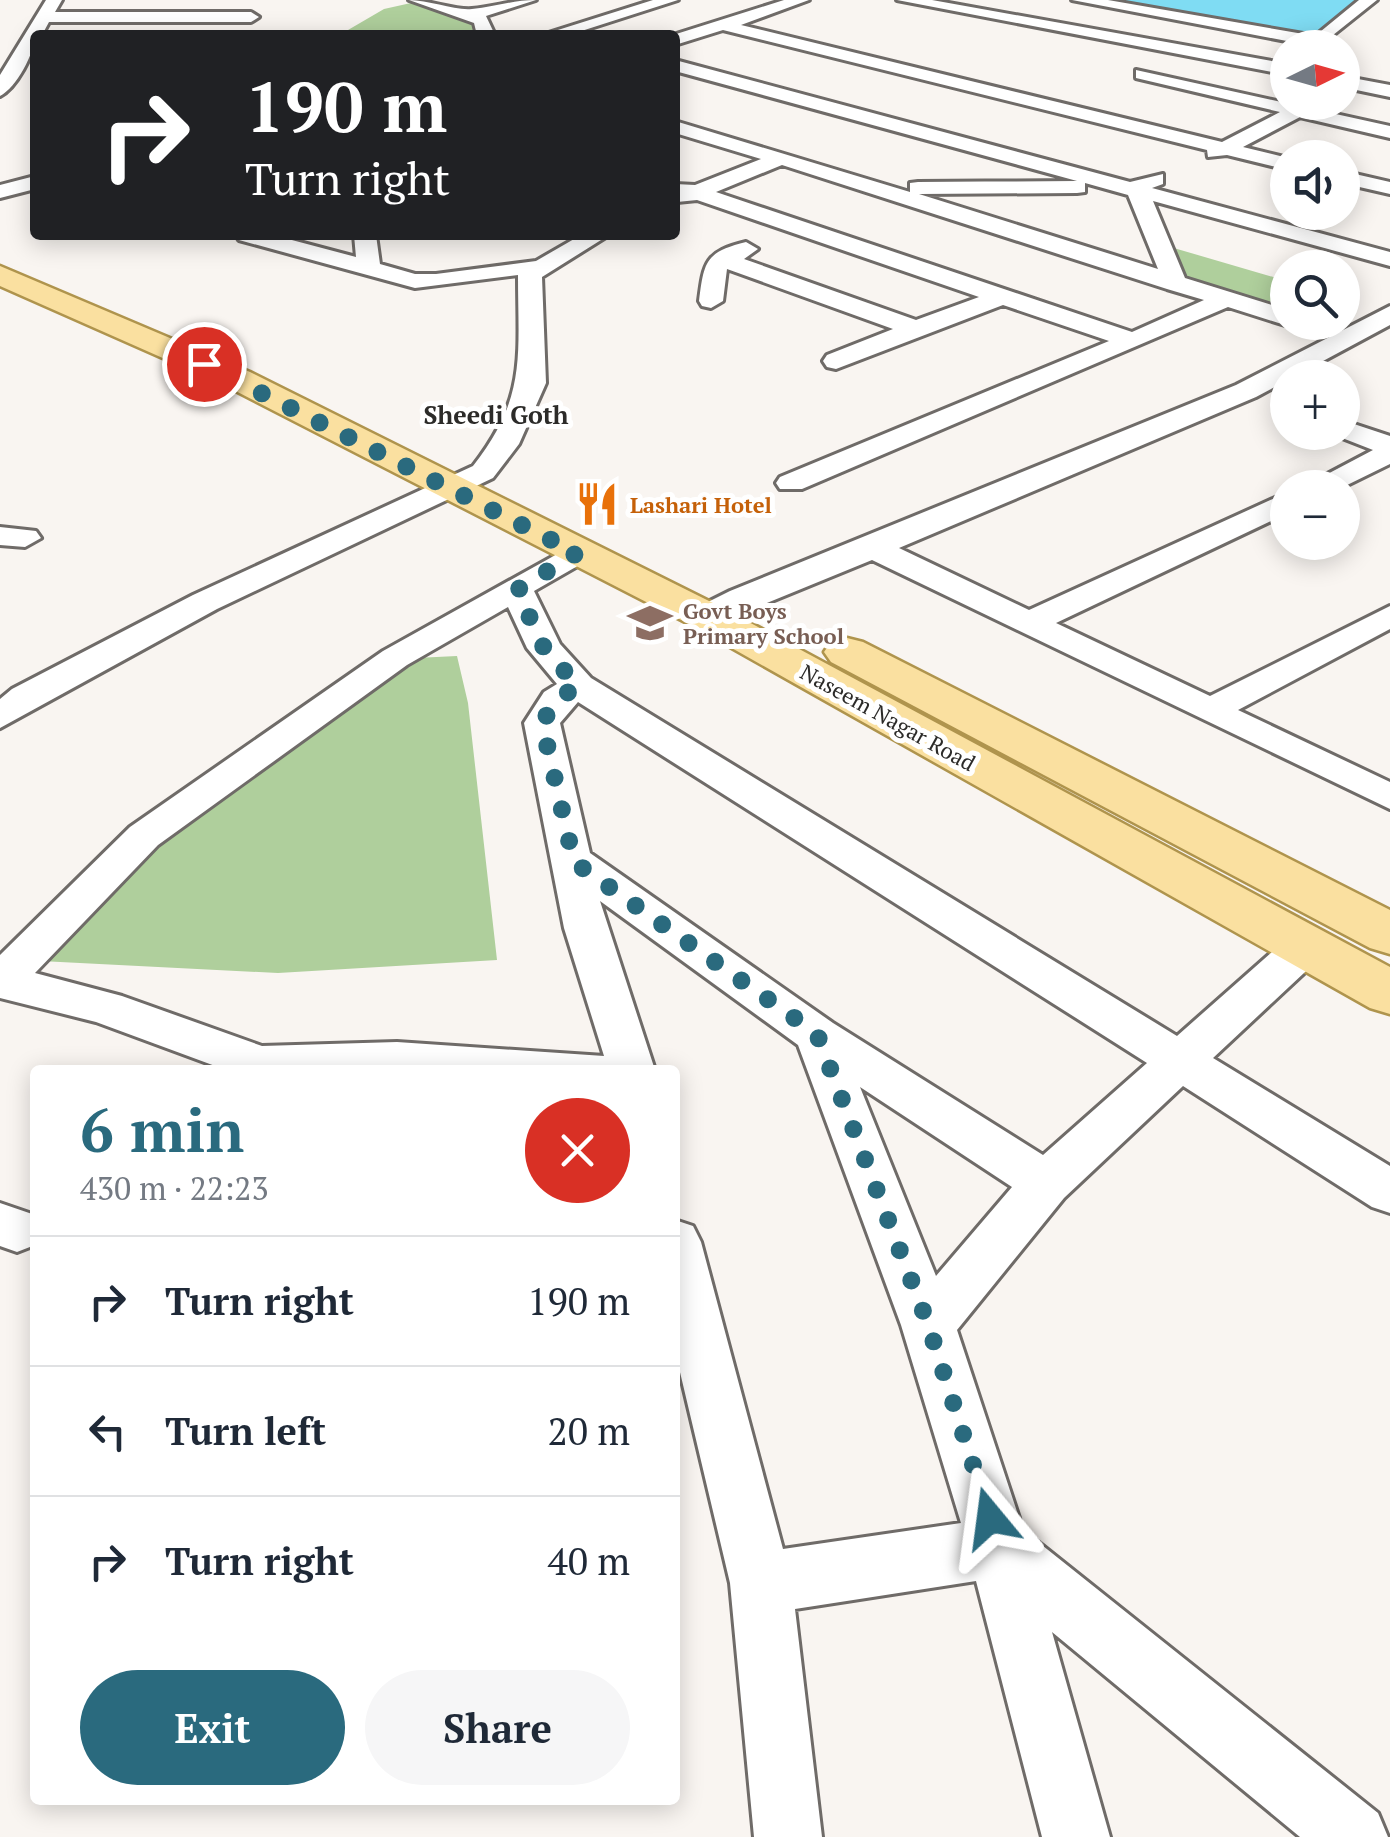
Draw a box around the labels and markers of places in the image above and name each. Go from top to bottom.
pin [162,322,247,407]
restaurant icon: Lashari Hotel [573,480,621,528]
place label: Lashari Hotel [630,490,772,519]
place label: Govt Boys Primary School [683,596,844,650]
school or university icon: Govt Boys Primary School [626,599,674,647]

